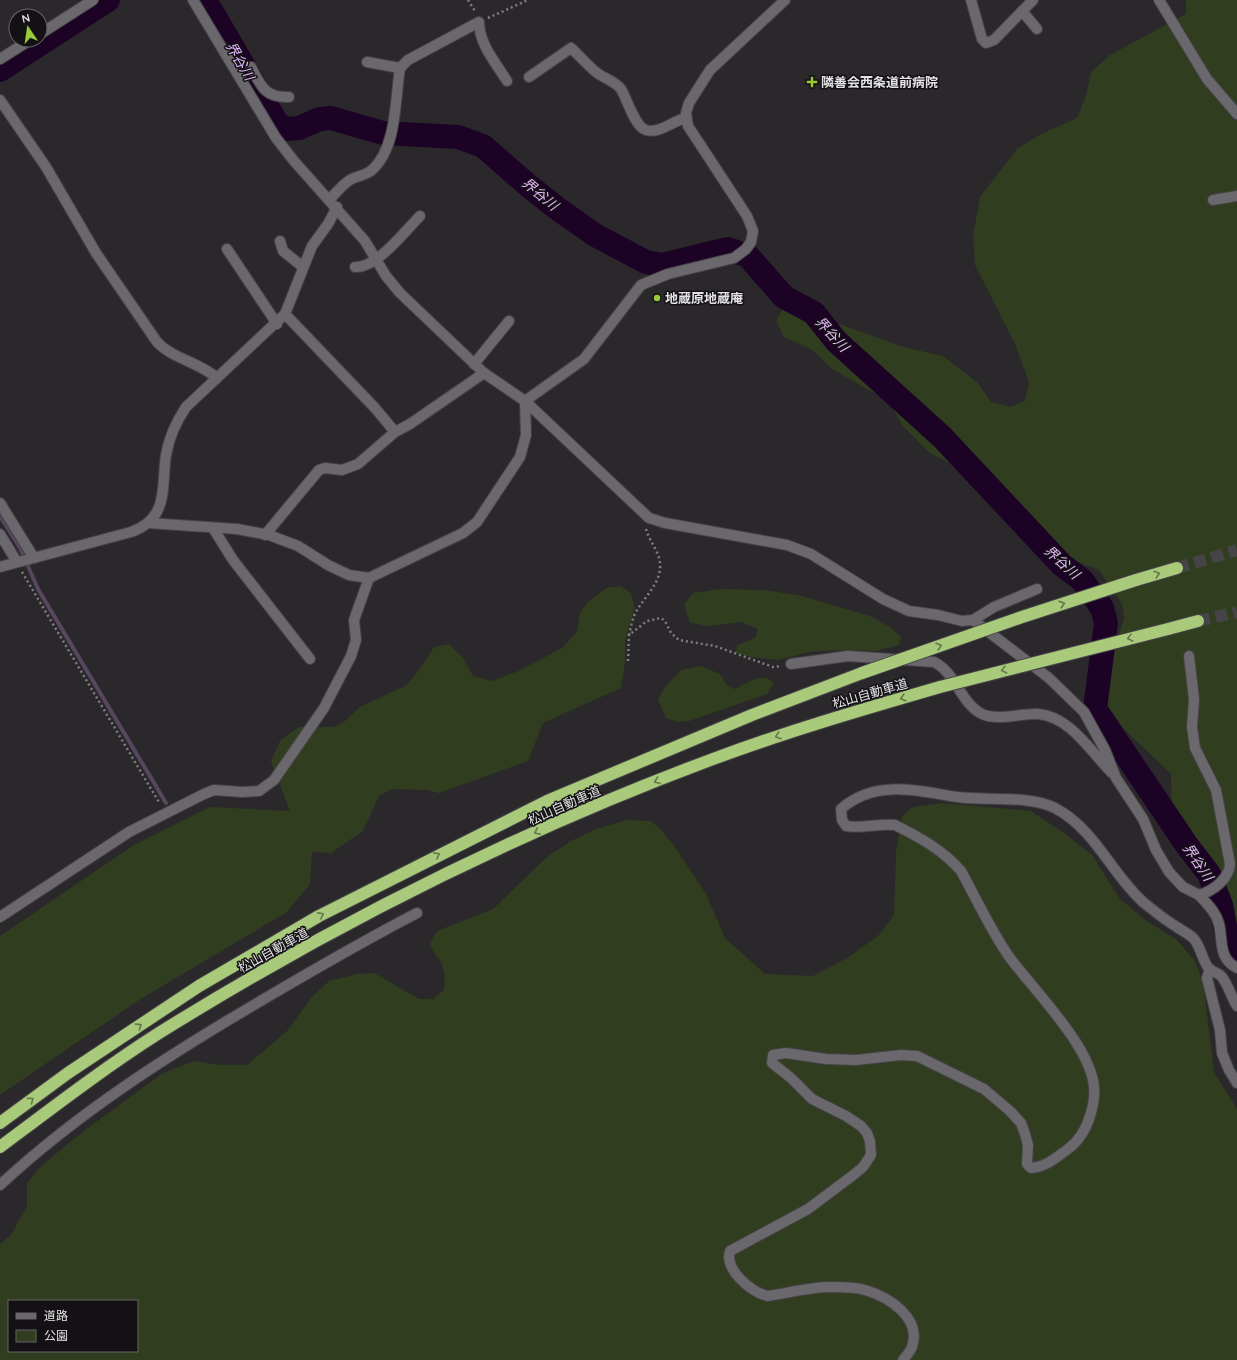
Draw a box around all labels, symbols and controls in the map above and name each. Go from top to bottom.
north arrow [8,8,48,48]
text: N [20,11,31,26]
water label: 界谷川 [222,38,259,85]
place label: 隣善会西条道前病院 [821,74,938,90]
marker: 隣善会西条道前病院 [806,76,818,88]
water label: 界谷川 [518,174,563,216]
place label: 地蔵原地蔵庵 [665,290,743,306]
marker: 地蔵原地蔵庵 [652,293,662,303]
water label: 界谷川 [811,313,854,357]
water label: 界谷川 [1040,541,1085,584]
one-way arrow [1153,570,1160,579]
one-way arrow [1058,601,1065,609]
one-way arrow [1127,634,1133,642]
one-way arrow [935,643,942,651]
one-way arrow [1001,666,1007,674]
street label: 松山自動車道 [830,675,910,711]
one-way arrow [899,693,906,702]
one-way arrow [775,731,782,739]
one-way arrow [653,776,660,784]
street label: 松山自動車道 [525,782,603,828]
one-way arrow [534,827,541,835]
water label: 界谷川 [1179,840,1218,886]
one-way arrow [433,853,440,860]
one-way arrow [317,912,325,920]
street label: 松山自動車道 [235,924,311,976]
one-way arrow [134,1024,141,1031]
one-way arrow [27,1097,34,1104]
legend [8,1300,138,1352]
text: 道路 [44,1308,68,1323]
text: 公園 [44,1328,68,1343]

